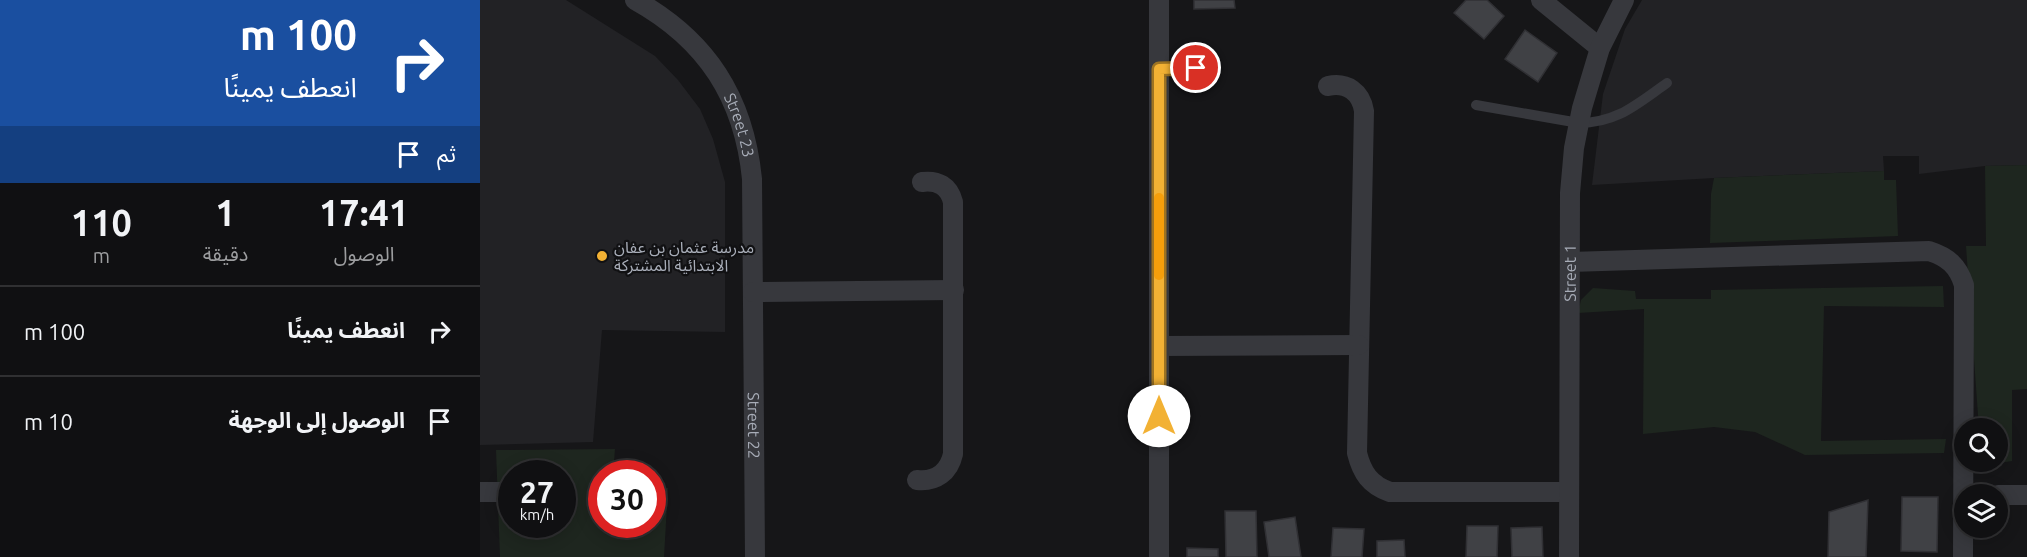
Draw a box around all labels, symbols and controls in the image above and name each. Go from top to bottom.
text: 100 m [240,11,357,58]
icon: right [378,24,456,102]
pin [1170,42,1221,93]
icon: arrive [1179,51,1212,84]
text: انعطف يمينًا [223,72,357,102]
street label: Street 23 [721,90,758,159]
icon: arrive [392,138,425,171]
text: ثم [437,141,456,166]
text: 1 [215,192,236,233]
text: 17:41 [319,192,409,233]
text: 110 [71,202,132,243]
place label: مدرسة عثمان بن عفان الابتدائية المشتركة [614,238,754,275]
text: دقيقة [203,242,248,265]
text: الوصول [334,242,395,265]
text: m [93,244,110,267]
street label: Street 1 [1561,244,1579,302]
marker: مدرسة عثمان بن عفان الابتدائية المشتركة [595,249,609,263]
icon: right [423,315,456,348]
text: انعطف يمينًا [287,317,405,342]
text: 100 m [24,319,85,344]
position arrow [1127,384,1191,448]
street label: Street 22 [745,392,763,459]
icon: arrive [423,405,456,438]
text: الوصول إلى الوجهة [228,407,405,432]
text: 10 m [24,409,73,434]
map controls [1954,418,2008,538]
button: search [1954,418,2008,472]
speed limit sign: 30 [588,460,666,538]
text: 27 [520,475,554,509]
button: layers [1954,484,2008,538]
text: km/h [520,506,554,523]

